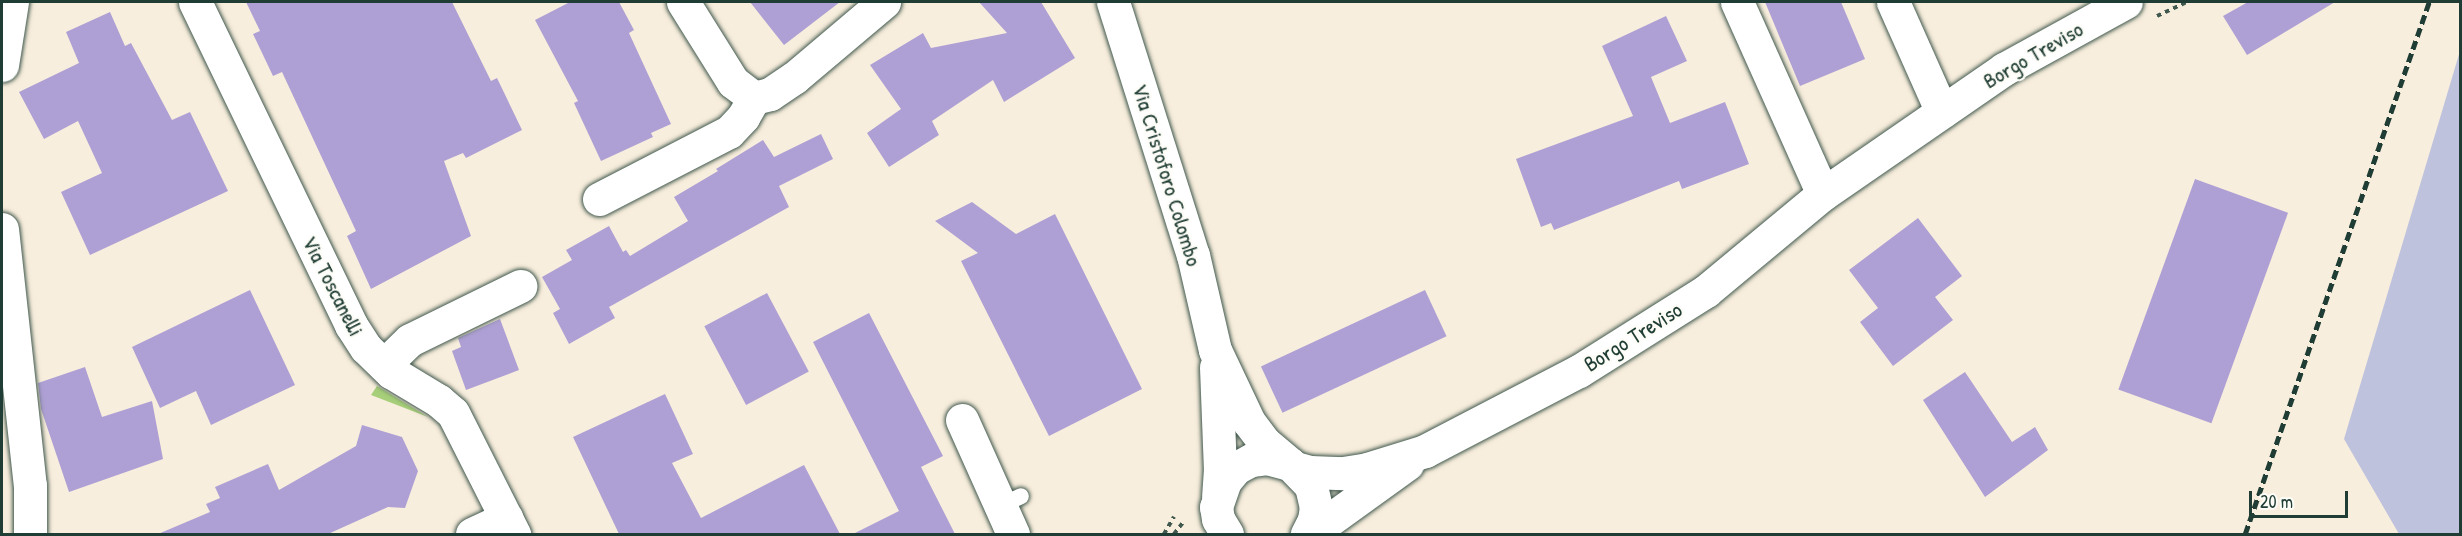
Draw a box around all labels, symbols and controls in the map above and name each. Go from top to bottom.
street label: Borgo Treviso [1978,16,2088,94]
street label: Via Cristoforo Colombo [1127,81,1207,269]
street label: Via Toscanelli [297,232,369,340]
street label: Borgo Treviso [1579,296,1687,378]
scale bar [2252,479,2351,517]
text: 20 m [2260,489,2293,514]

